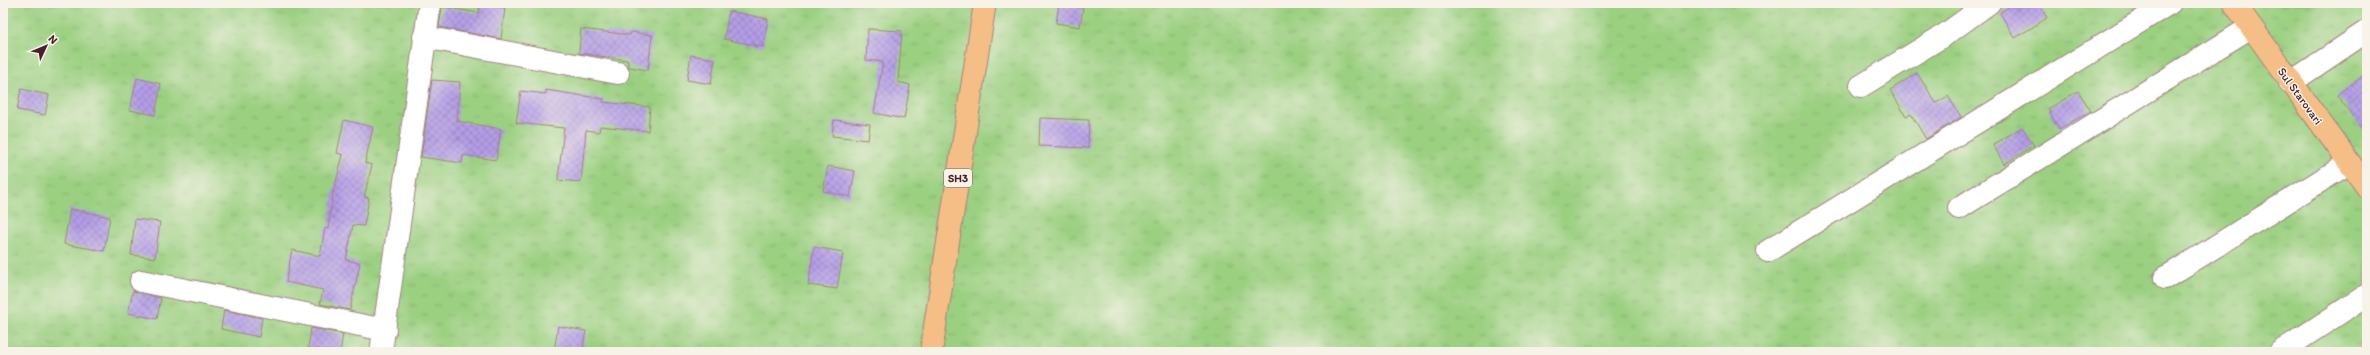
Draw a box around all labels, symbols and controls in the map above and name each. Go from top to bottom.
north arrow [26,26,66,66]
text: N [46,32,60,47]
street label: Sul Starovari [2275,65,2325,127]
road number: SH3 [944,169,972,187]

